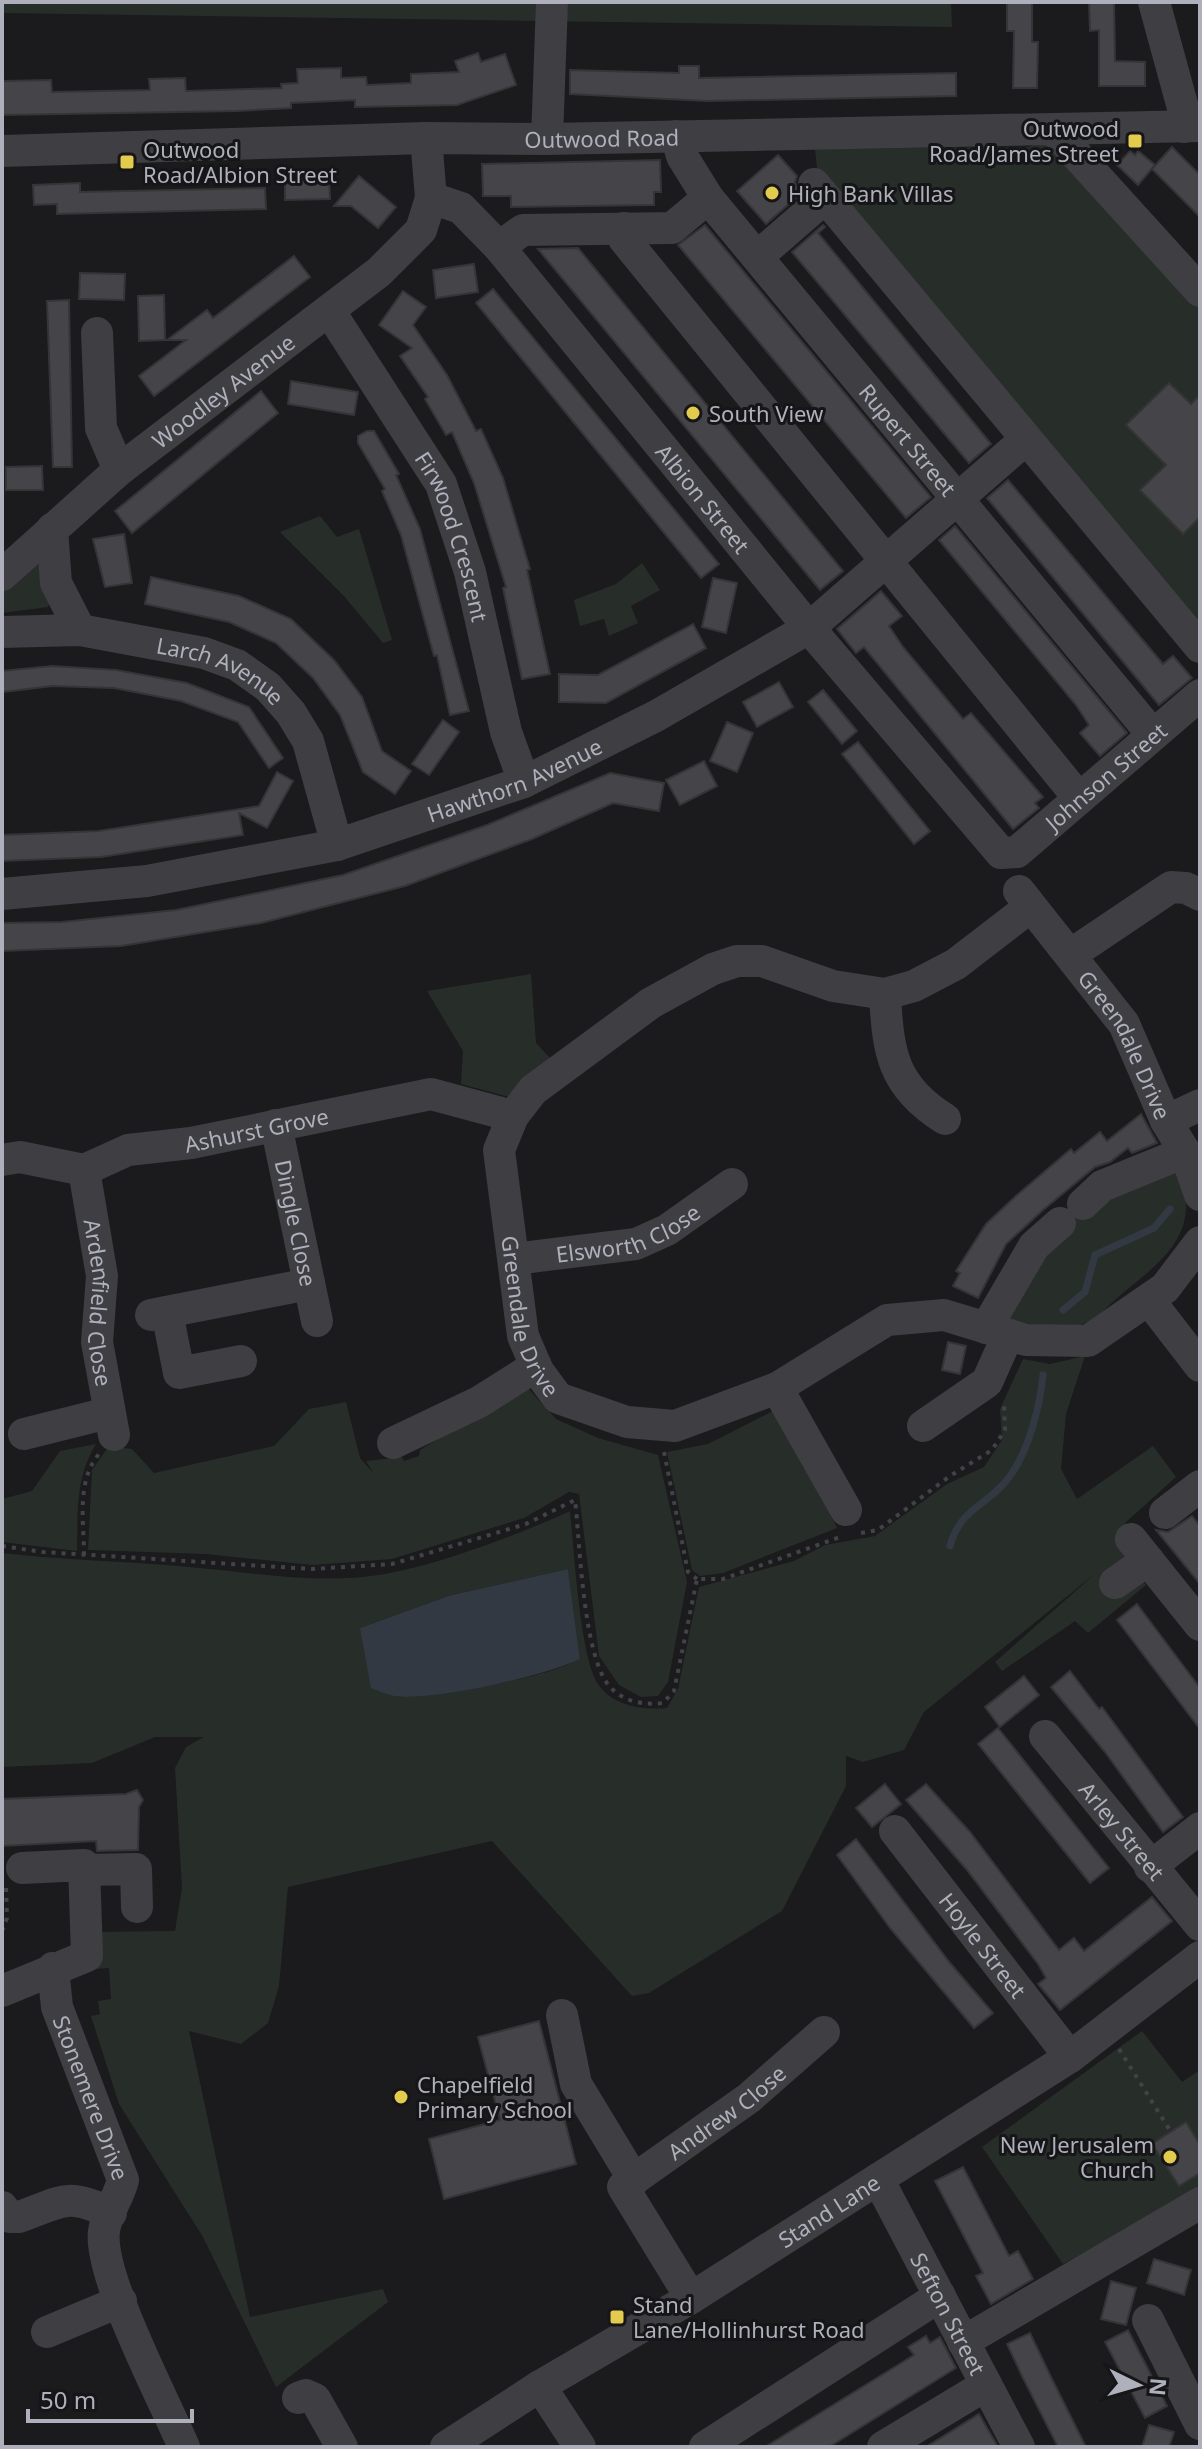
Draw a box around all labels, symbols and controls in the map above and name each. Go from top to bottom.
place label: Outwood Road/James Street [929,113,1119,168]
street label: Outwood Road [524,121,679,154]
marker: Outwood Road/James Street [1126,132,1144,150]
place label: Outwood Road/Albion Street [143,134,337,189]
marker: Outwood Road/Albion Street [118,153,136,171]
place label: High Bank Villas [788,178,954,208]
marker: High Bank Villas [763,184,781,202]
street label: Woodley Avenue [145,327,301,455]
street label: Rupert Street [853,377,964,502]
place label: South View [709,398,824,428]
marker: South View [684,404,702,422]
street label: Albion Street [650,437,757,559]
street label: Firwood Crescent [409,445,496,624]
street label: Larch Avenue [154,629,292,711]
street label: Johnson Street [1037,715,1173,838]
street label: Hawthorn Avenue [423,731,607,829]
street label: Greendale Drive [1072,964,1178,1124]
street label: Ashurst Grove [182,1100,331,1159]
street label: Dingle Close [269,1157,324,1289]
street label: Elsworth Close [554,1197,706,1269]
street label: Ardenfield Close [78,1216,120,1389]
street label: Greendale Drive [495,1234,567,1402]
street label: Arley Street [1073,1775,1172,1886]
street label: Hoyle Street [933,1886,1034,2004]
street label: Stonemere Drive [47,2011,136,2184]
street label: Andrew Close [661,2058,792,2166]
place label: Chapelfield Primary School [417,2069,573,2124]
marker: Chapelfield Primary School [392,2088,410,2106]
place label: New Jerusalem Church [1000,2129,1154,2184]
marker: New Jerusalem Church [1161,2148,1179,2166]
street label: Stand Lane [772,2167,885,2254]
street label: Sefton Street [904,2247,993,2380]
place label: Stand Lane/Hollinhurst Road [633,2289,865,2344]
marker: Stand Lane/Hollinhurst Road [608,2308,626,2326]
north arrow [1098,2345,1178,2425]
scale bar [28,2373,192,2423]
text: N [1143,2377,1175,2397]
text: 50 m [40,2383,96,2416]

